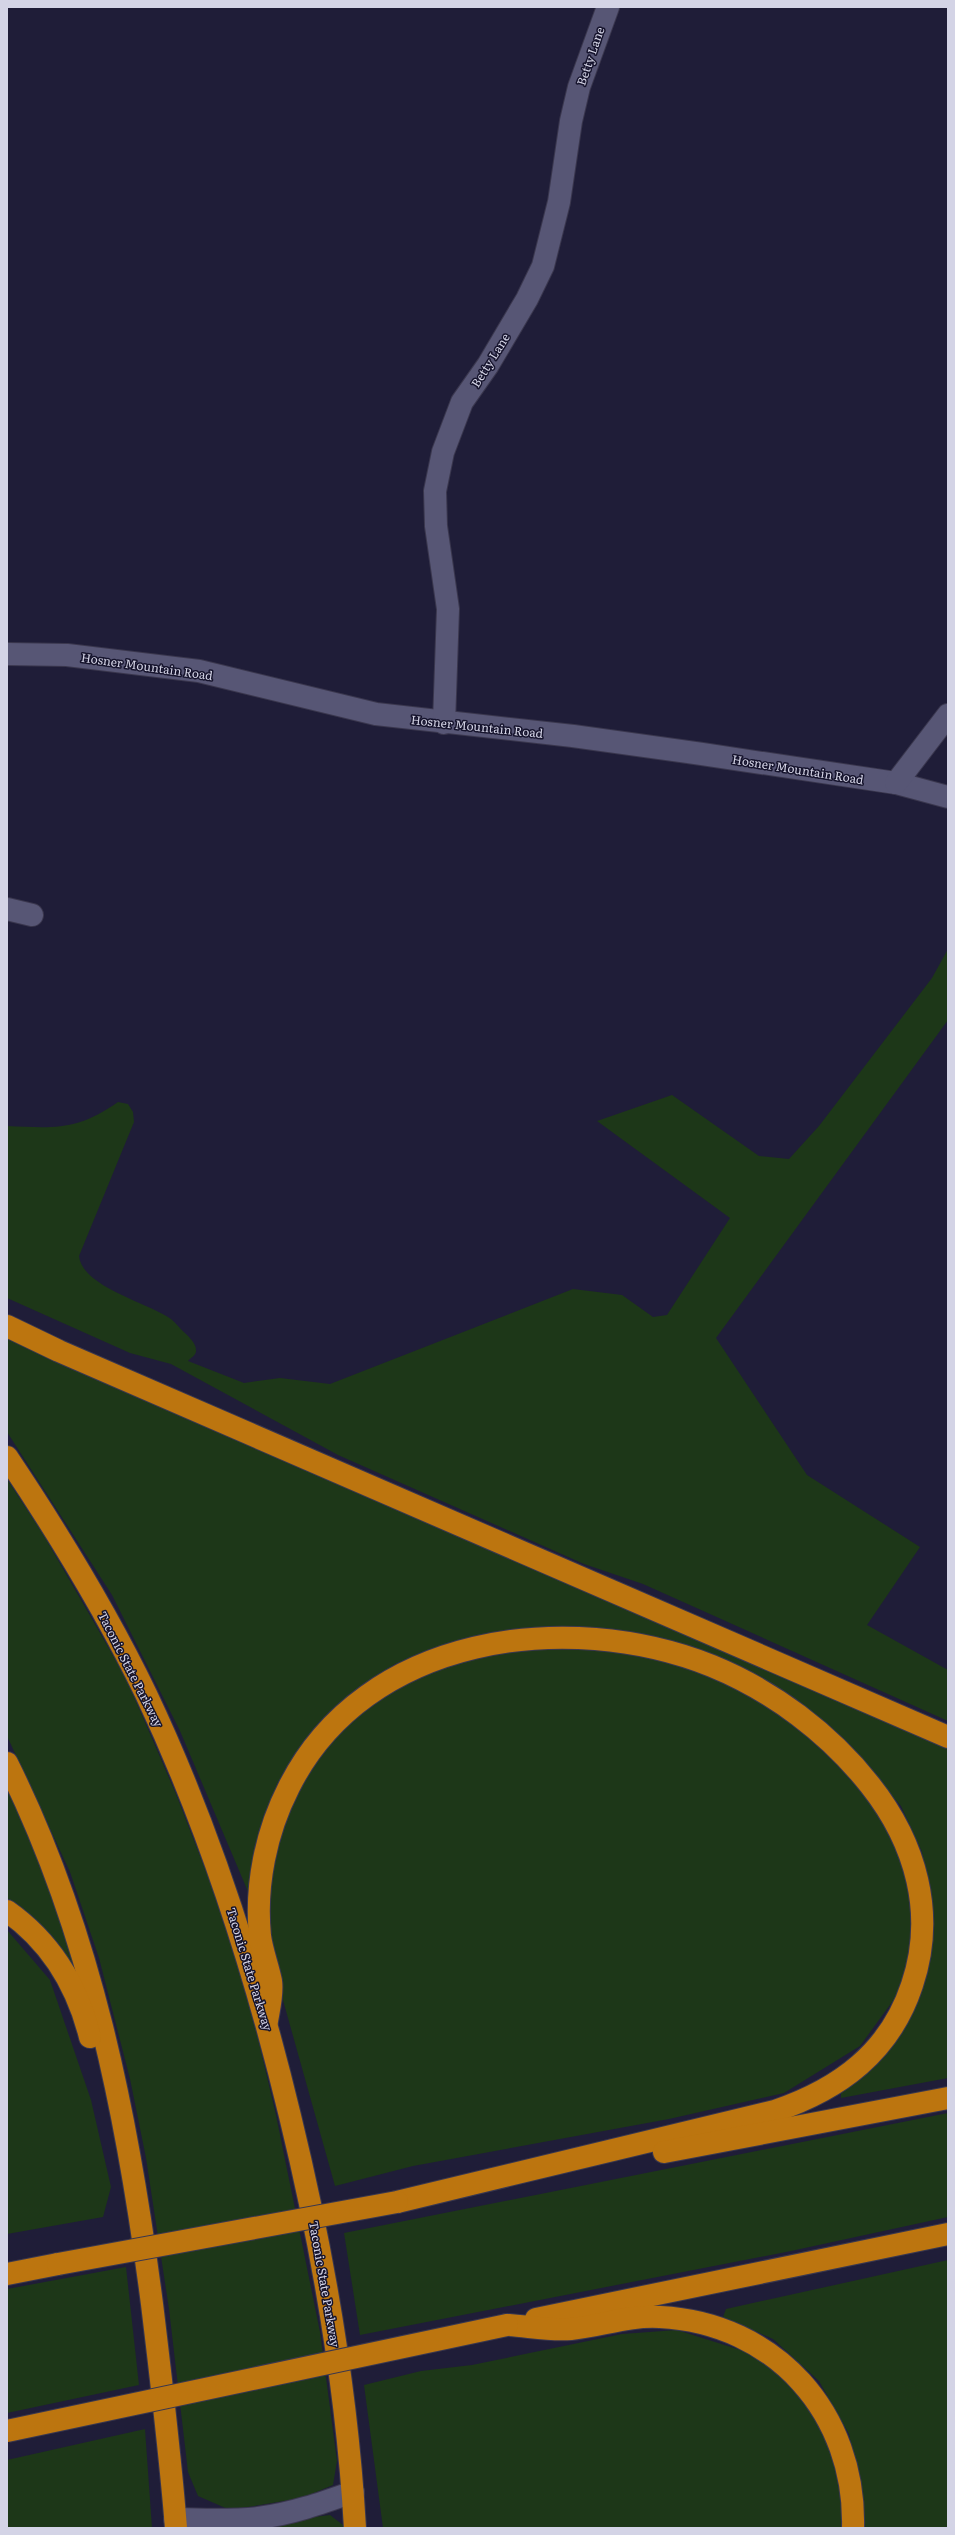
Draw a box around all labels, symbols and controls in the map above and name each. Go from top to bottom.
street label: Betty Lane [572,24,608,88]
street label: Betty Lane [466,329,514,391]
street label: Hosner Mountain Road [80,648,215,684]
street label: Hosner Mountain Road [410,710,545,742]
street label: Hosner Mountain Road [731,750,866,788]
street label: Taconic State Parkway [94,1608,168,1730]
street label: Taconic State Parkway [223,1905,277,2033]
street label: Taconic State Parkway [305,2219,345,2349]

